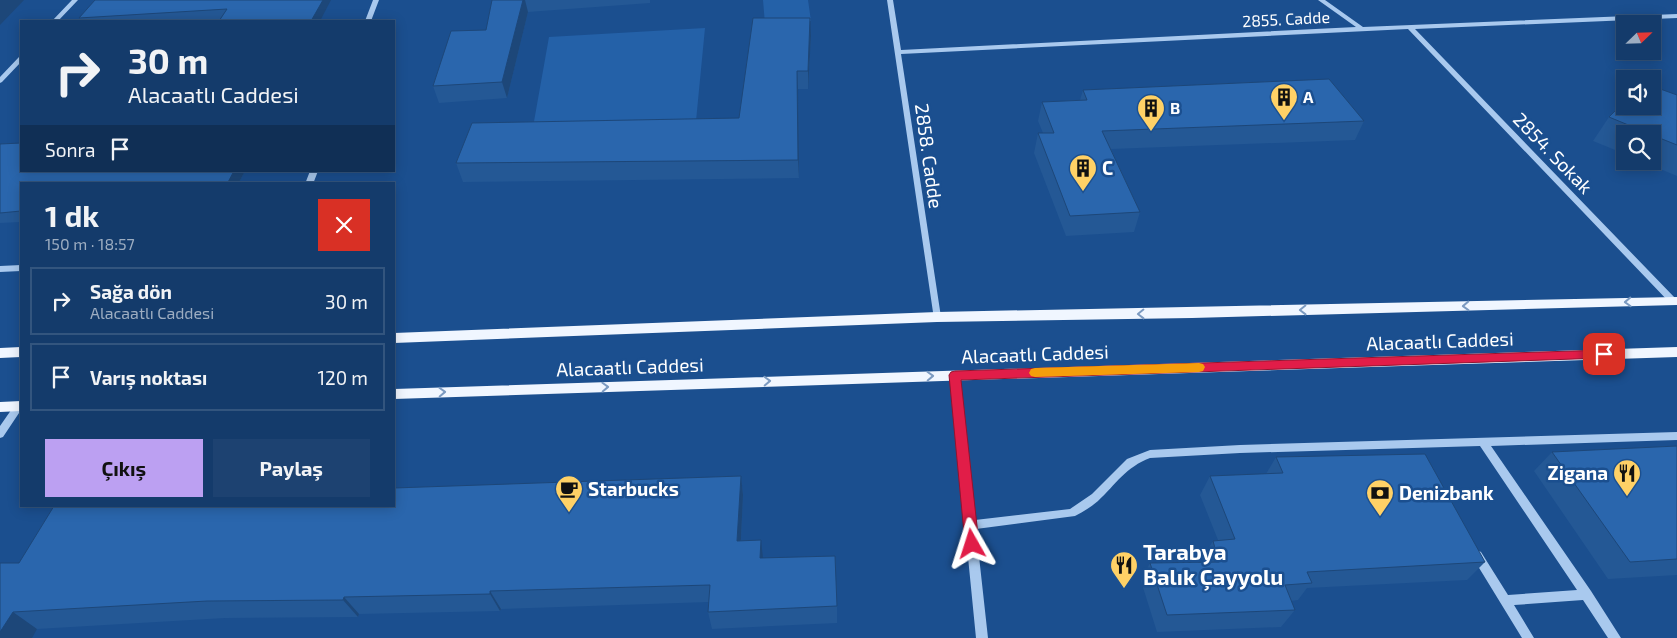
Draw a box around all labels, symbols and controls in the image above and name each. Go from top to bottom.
street label: 2855. Cadde [1242,7,1330,30]
north arrow [1616,15,1661,60]
map controls [1616,15,1661,170]
text: 30 m [128,39,208,81]
icon: right [45,40,110,105]
button: sound [1616,70,1661,115]
text: Alacaatlı Caddesi [128,81,299,107]
building icon: A [1269,82,1299,121]
place label: A [1303,87,1314,106]
building icon: B [1136,93,1166,132]
place label: B [1170,98,1180,117]
street label: 2858. Cadde [911,102,948,210]
street label: 2854. Sokak [1509,107,1598,198]
button: search [1616,125,1661,170]
icon: arrive [106,135,134,163]
text: Sonra [45,138,96,161]
building icon: C [1068,153,1098,192]
place label: C [1102,156,1113,179]
text: 1 dk [45,197,99,233]
button: close [318,199,370,251]
text: 150 m · 18:57 [45,234,135,253]
text: Sağa dön [90,280,172,303]
icon: right [47,287,75,315]
text: 30 m [325,290,368,313]
one-way arrow [1624,297,1632,307]
one-way arrow [1462,301,1470,312]
text: Alacaatlı Caddesi [90,303,214,322]
one-way arrow [1299,305,1307,316]
one-way arrow [1137,309,1144,319]
street label: Alacaatlı Caddesi [1366,326,1514,355]
pin [1583,333,1625,375]
street label: Alacaatlı Caddesi [961,339,1109,368]
icon: arrive [1590,340,1618,368]
street label: Alacaatlı Caddesi [556,352,704,381]
icon: arrive [47,363,75,391]
text: Varış noktası [90,366,207,389]
text: 120 m [317,366,368,389]
one-way arrow [926,371,934,381]
one-way arrow [764,376,772,387]
one-way arrow [601,381,609,392]
one-way arrow [439,387,447,397]
button: Çıkış [45,439,203,497]
button: Paylaş [213,439,370,497]
restaurant icon: Zigana [1612,458,1642,497]
place label: Zigana [1548,461,1608,484]
cafe icon: Starbucks [554,474,584,513]
place label: Starbucks [588,477,679,500]
bank icon: Denizbank [1365,478,1395,517]
place label: Denizbank [1399,481,1494,504]
position arrow [945,517,997,569]
place label: Tarabya Balık Çayyolu [1143,538,1283,591]
restaurant icon: Tarabya Balık Çayyolu [1109,550,1139,589]

